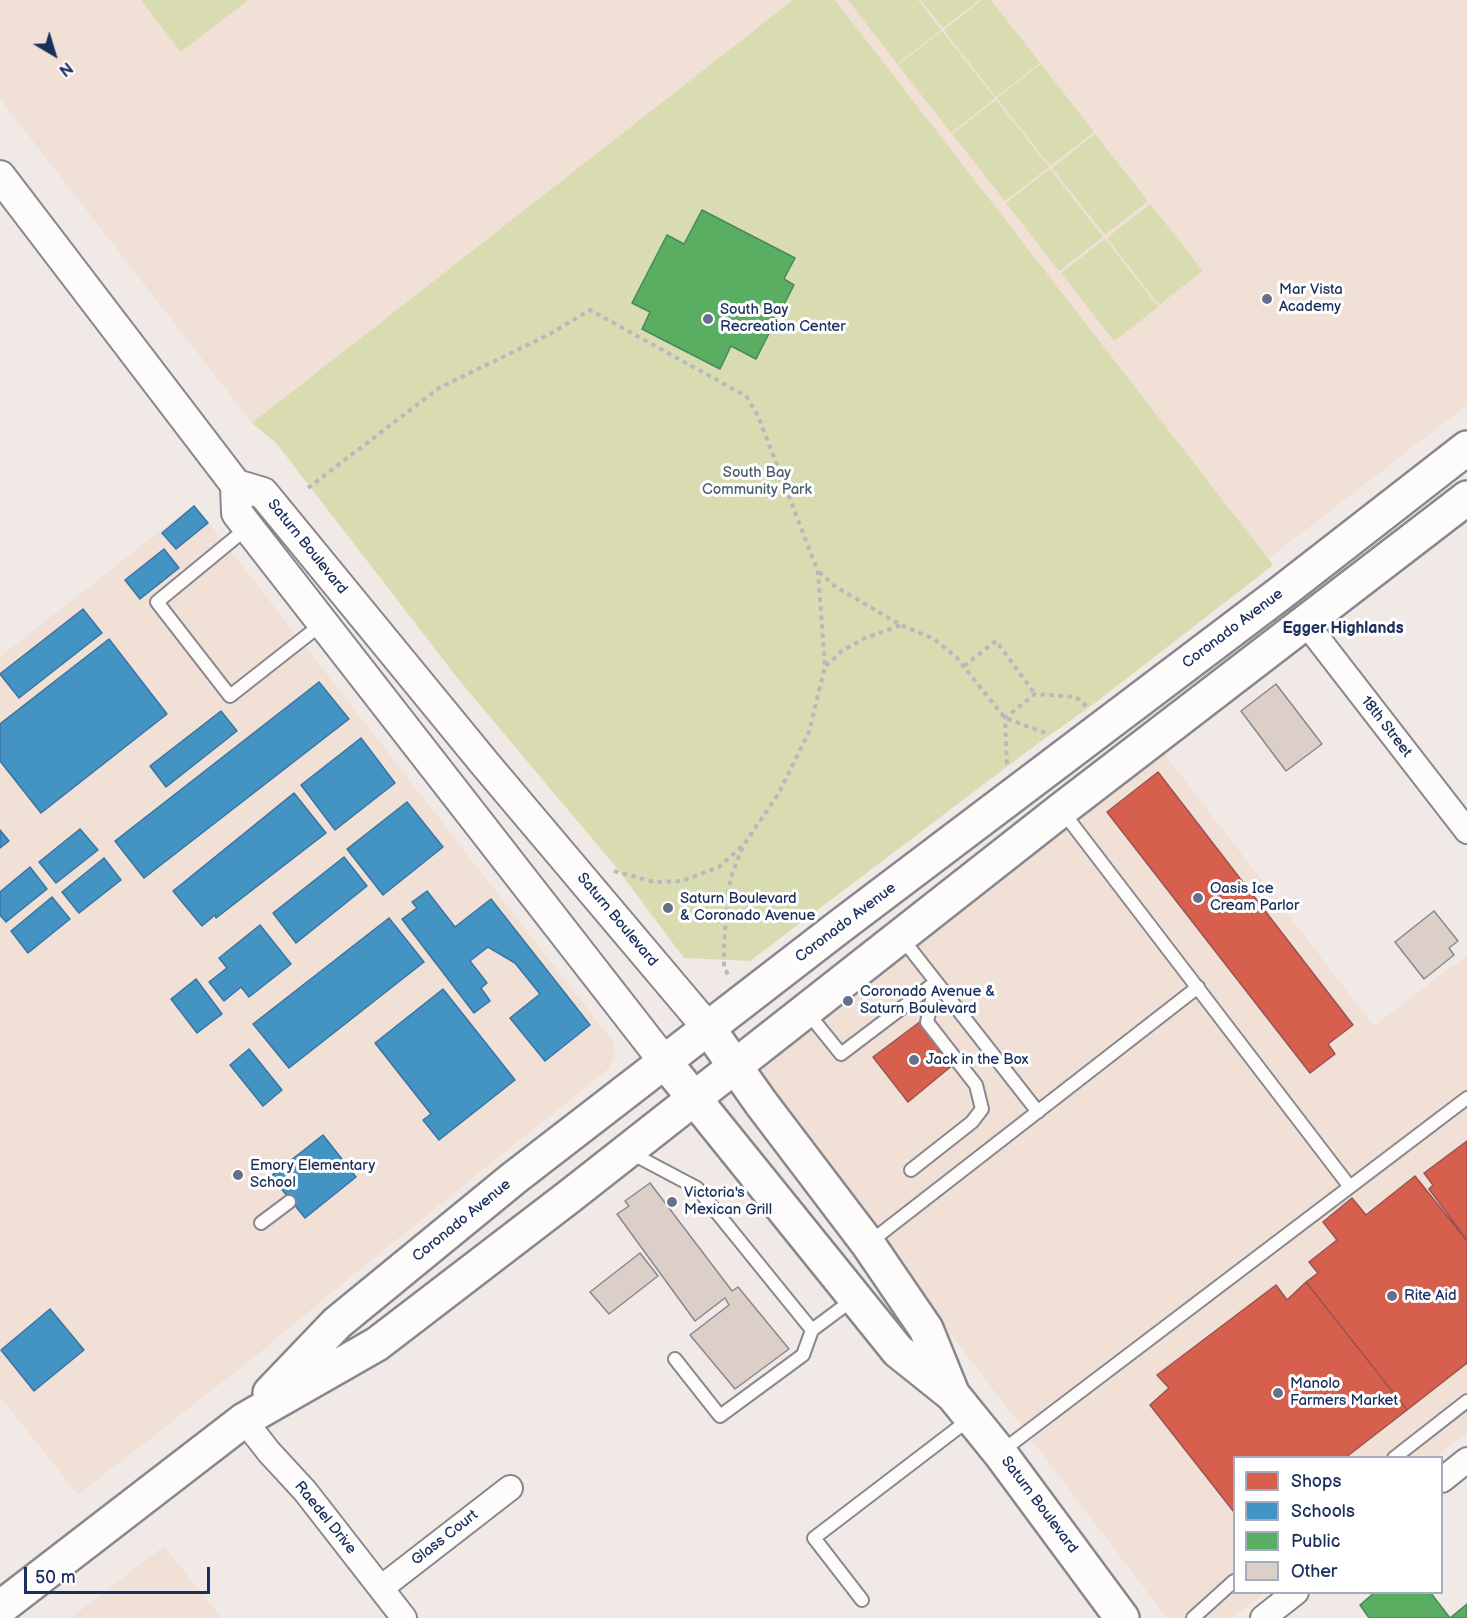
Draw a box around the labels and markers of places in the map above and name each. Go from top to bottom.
place label: Mar Vista Academy [1279,281,1343,316]
marker: Mar Vista Academy [1260,292,1274,306]
place label: South Bay Recreation Center [720,301,846,336]
marker: South Bay Recreation Center [701,312,715,326]
place label: Oasis Ice Cream Parlor [1210,880,1300,915]
place label: Saturn Boulevard & Coronado Avenue [680,890,815,925]
marker: Oasis Ice Cream Parlor [1191,891,1205,905]
marker: Saturn Boulevard & Coronado Avenue [661,901,675,915]
place label: Coronado Avenue & Saturn Boulevard [860,983,995,1018]
marker: Coronado Avenue & Saturn Boulevard [841,994,855,1008]
place label: Jack in the Box [926,1051,1029,1069]
marker: Jack in the Box [907,1053,921,1067]
place label: Emory Elementary School [250,1157,375,1192]
marker: Emory Elementary School [231,1168,245,1182]
place label: Victoria's Mexican Grill [684,1184,772,1219]
marker: Victoria's Mexican Grill [665,1195,679,1209]
place label: Rite Aid [1404,1287,1457,1305]
marker: Rite Aid [1385,1289,1399,1303]
place label: Manolo Farmers Market [1290,1375,1398,1410]
marker: Manolo Farmers Market [1271,1386,1285,1400]

